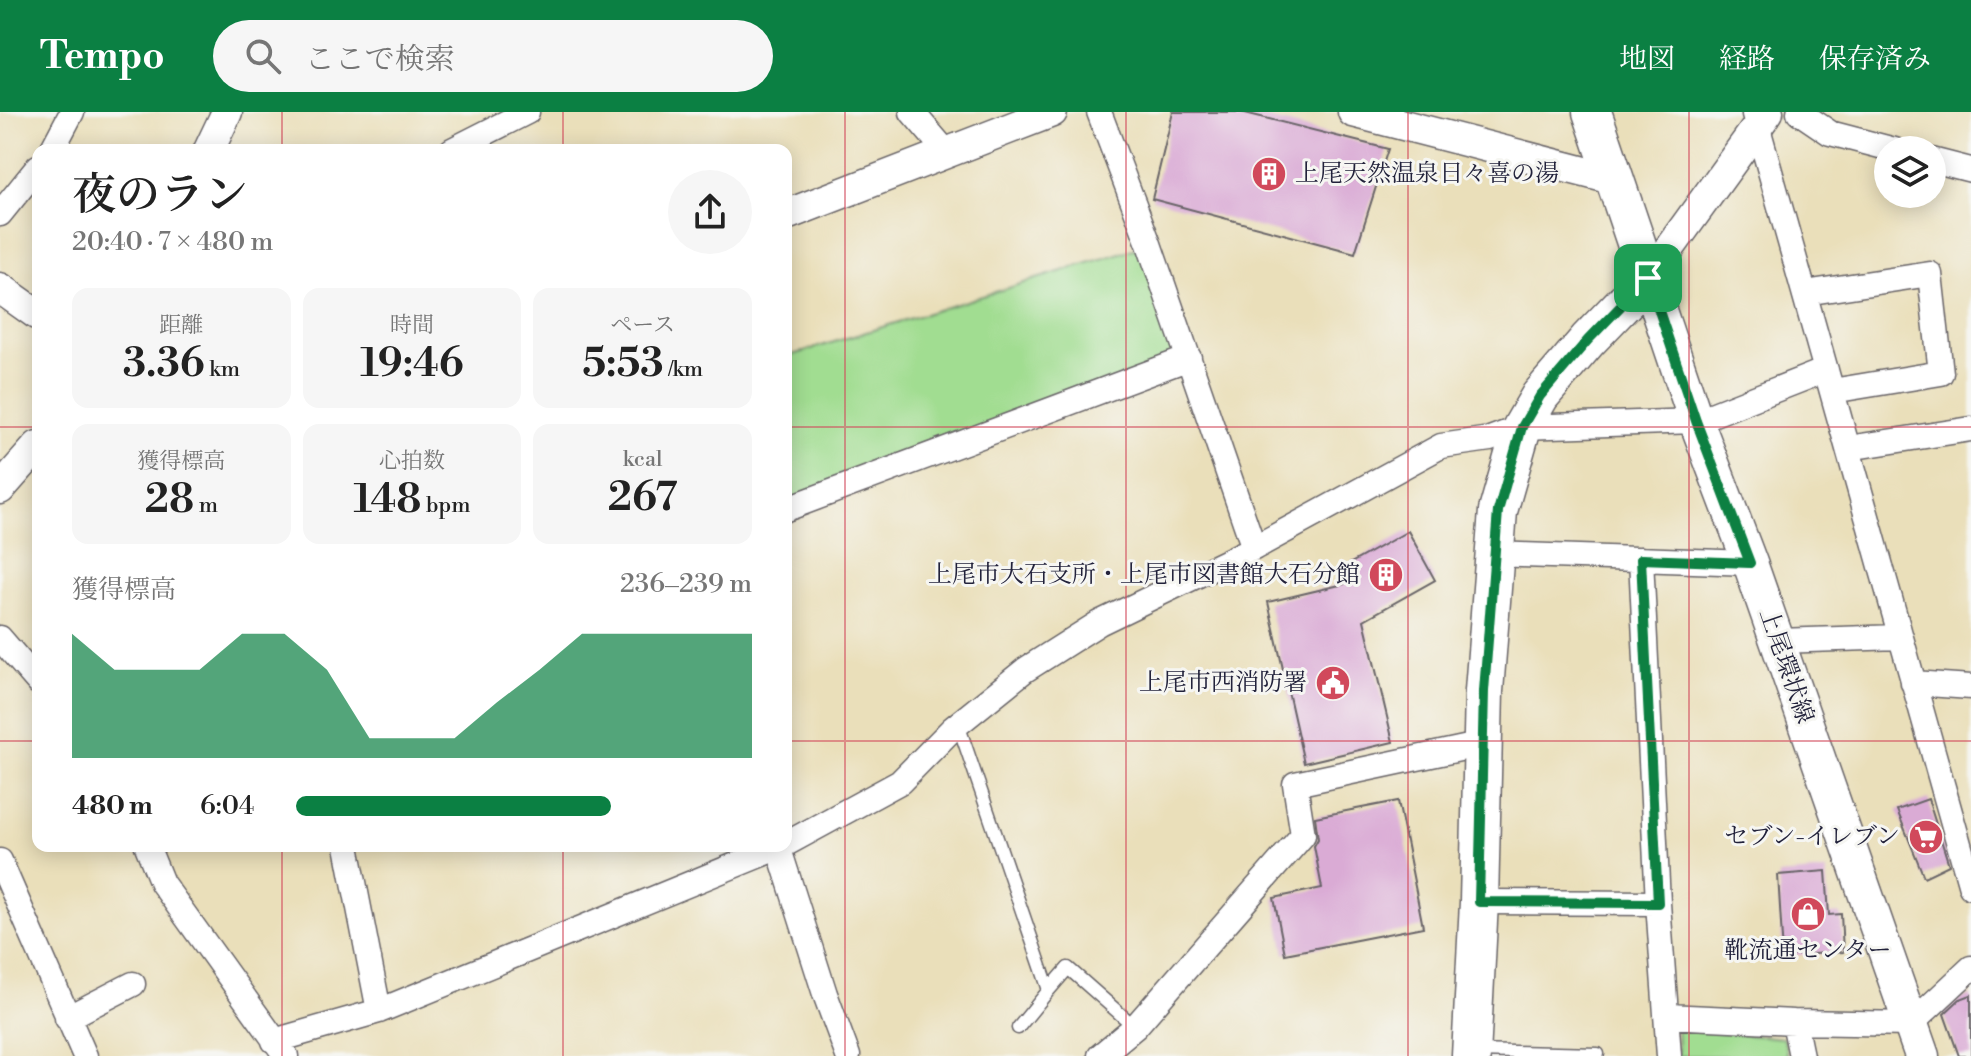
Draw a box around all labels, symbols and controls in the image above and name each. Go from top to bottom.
search box [213,20,773,92]
text: Tempo [40,33,165,80]
icon: search [241,34,285,78]
text: ここで検索 [305,41,455,79]
text: 地図 [1619,42,1675,77]
text: 経路 [1719,42,1775,77]
text: 保存済み [1819,42,1931,77]
map controls [1874,136,1946,208]
button: layers [1874,136,1946,208]
building icon: 上尾天然温泉日々喜の湯 [1250,155,1288,193]
place label: 上尾天然温泉日々喜の湯 [1295,159,1559,189]
text: 夜のラン [72,168,248,223]
button: share [668,170,752,254]
text: 20:40 · 7 × 480 m [72,226,273,258]
pin [1614,244,1682,312]
icon: arrive [1626,256,1670,300]
text: 距離 [159,312,203,339]
text: 時間 [390,312,434,339]
text: ペース [610,312,675,339]
text: 3.36 [123,339,205,389]
text: 19:46 [360,339,464,389]
text: 5:53 [582,339,664,389]
text: km [205,356,240,383]
text: /km [664,356,703,383]
text: kcal [623,446,663,473]
text: 獲得標高 [137,448,225,475]
text: 心拍数 [379,448,445,475]
text: 267 [608,473,677,523]
text: 28 [145,475,194,525]
text: 148 [354,475,421,525]
text: m [194,492,218,519]
text: bpm [421,492,470,519]
building icon: 上尾市大石支所・上尾市図書館大石分館 [1367,556,1405,594]
place label: 上尾市大石支所・上尾市図書館大石分館 [928,560,1360,590]
text: 236–239 m [620,568,752,600]
text: 獲得標高 [72,574,176,606]
street label: 上尾環状線 [1752,604,1820,728]
public building icon: 上尾市西消防署 [1314,664,1352,702]
place label: 上尾市西消防署 [1139,668,1307,698]
text: 480 m [72,790,153,822]
text: 6:04 [200,790,254,822]
supermarket icon: セブン-イレブン [1907,818,1945,856]
place label: セブン-イレブン [1724,822,1900,852]
shop icon: 靴流通センター [1789,895,1827,933]
place label: 靴流通センター [1724,936,1892,966]

